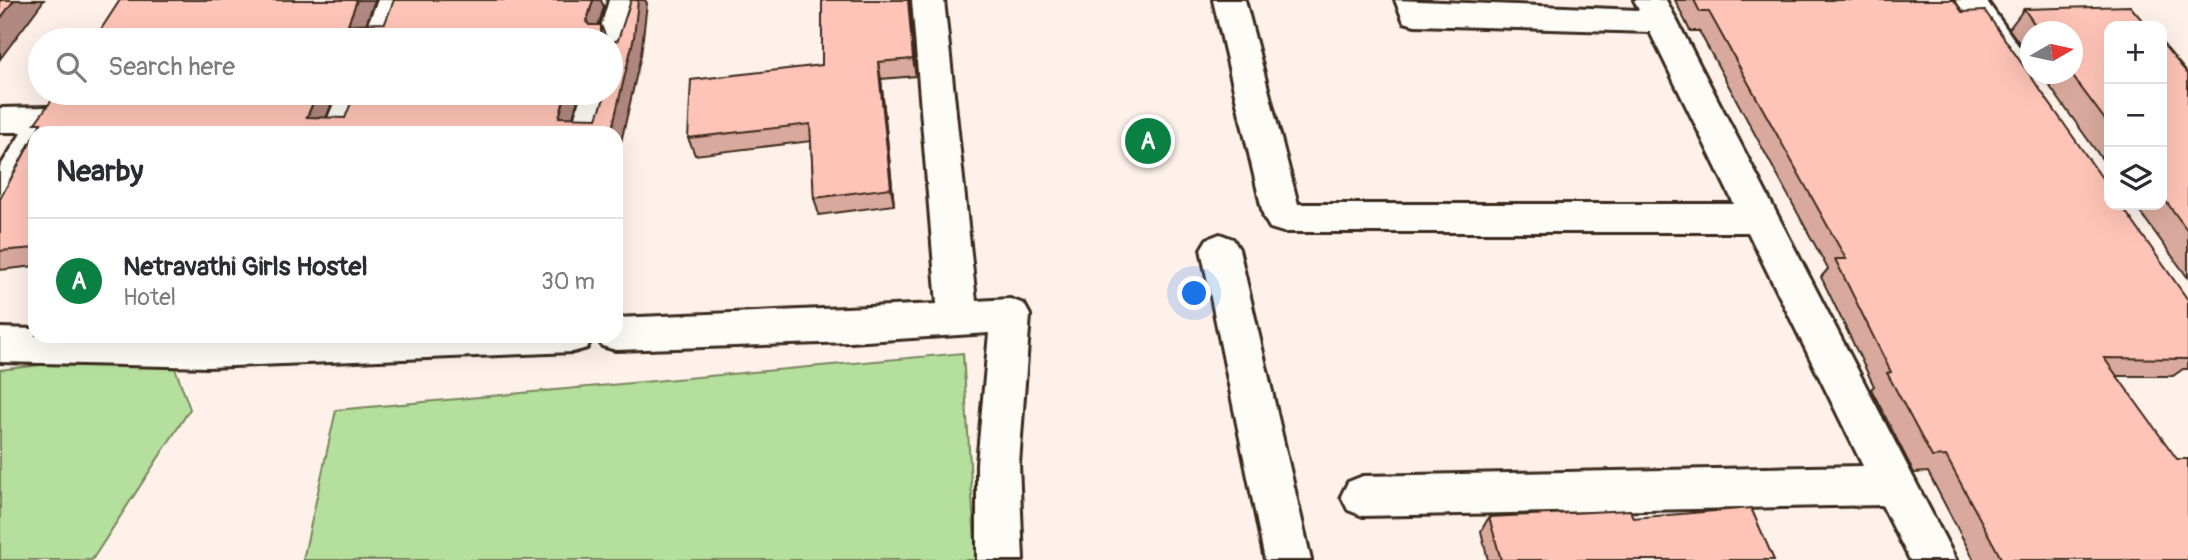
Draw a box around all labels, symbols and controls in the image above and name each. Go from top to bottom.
north arrow [2020,21,2083,84]
map controls [2104,21,2167,210]
button: + [2104,21,2167,84]
search box [28,28,623,105]
icon: search [52,48,90,86]
text: Search here [108,51,235,83]
button: − [2104,84,2167,147]
pin: A [1125,115,1171,167]
button: layers [2104,147,2167,210]
text: Nearby [56,153,143,190]
text: Netravathi Girls Hostel [123,251,368,283]
text: A [72,267,86,296]
text: 30 m [541,267,595,296]
your location [1177,276,1211,310]
text: Hotel [123,283,176,312]

